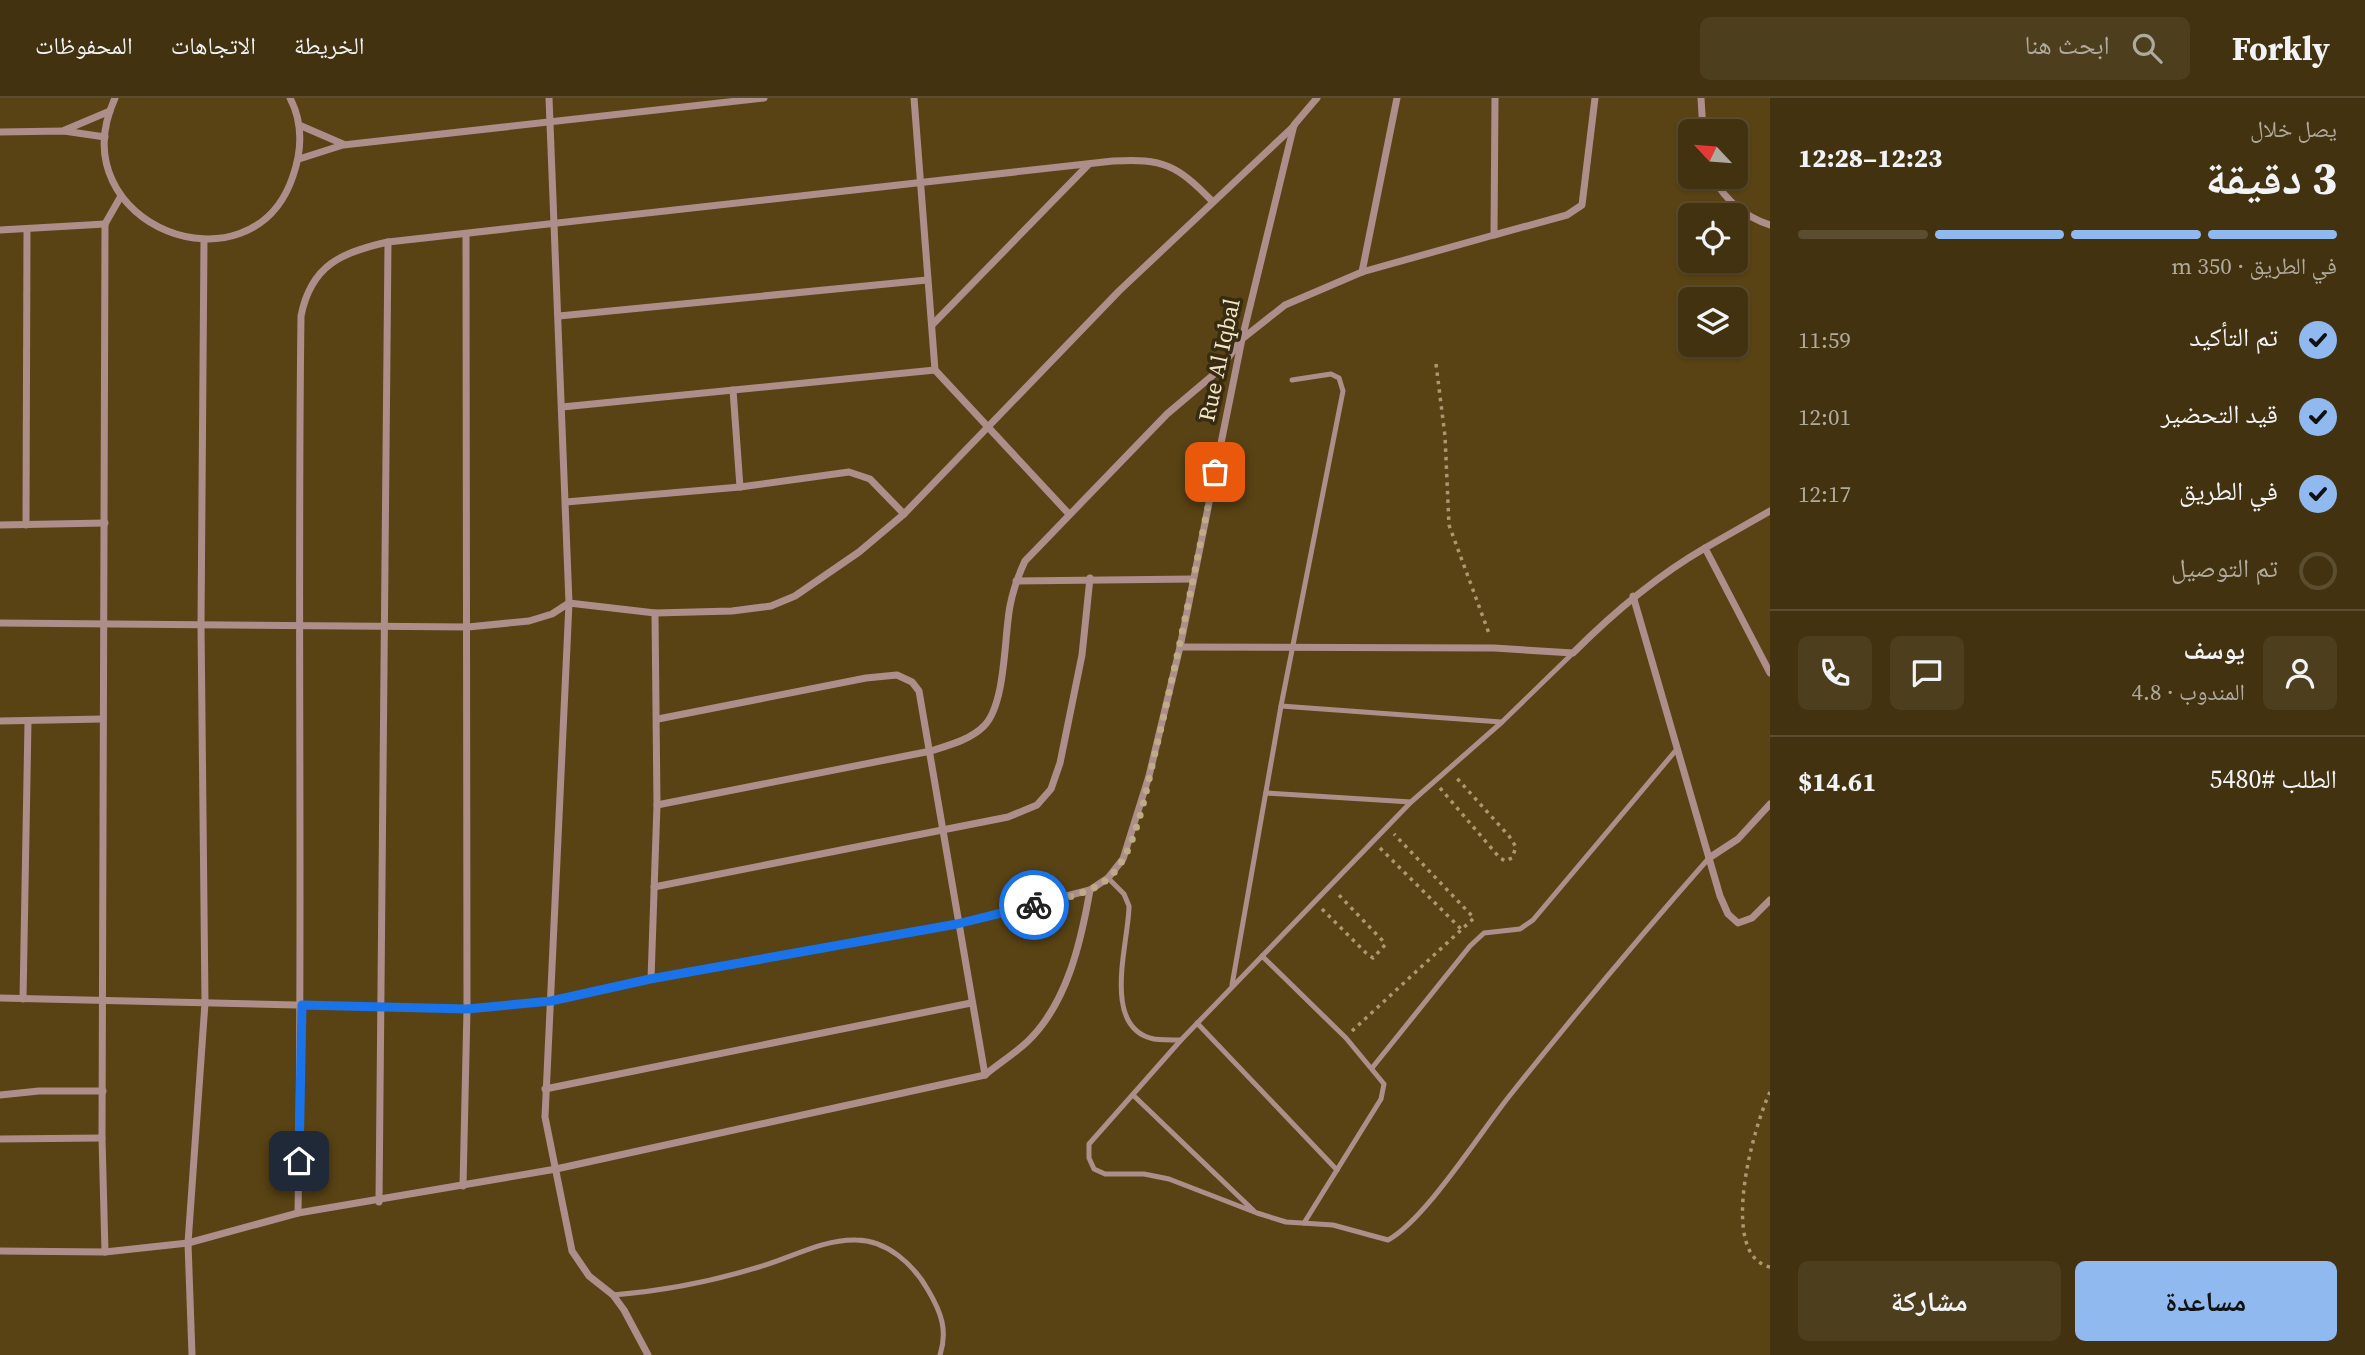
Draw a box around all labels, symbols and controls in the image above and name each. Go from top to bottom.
search box [1700,17,2190,80]
text: Forkly [2232,26,2330,71]
text: ابحث هنا [2024,27,2110,63]
text: المحفوظات [35,29,133,62]
text: الاتجاهات [171,29,256,62]
text: الخريطة [294,29,365,62]
icon: search [2128,29,2166,67]
text: يصل خلال [2250,113,2337,145]
north arrow [1678,119,1748,189]
map controls [1678,119,1748,357]
text: 12:23–12:28 [1798,140,1942,176]
text: 3 دقيقة [2205,146,2337,209]
button: locate [1678,203,1748,273]
text: في الطريق · 350 m [2171,250,2337,282]
button: layers [1678,287,1748,357]
street label: Rue Al Iqbal [1190,295,1248,424]
text: تم التأكيد [2189,319,2278,355]
icon: check [2299,321,2337,359]
text: 11:59 [1798,324,1851,356]
text: قيد التحضير [2161,396,2278,432]
icon: check [2299,398,2337,436]
text: 12:01 [1798,401,1851,433]
pin [1185,442,1245,502]
icon: bag [1196,453,1234,491]
text: في الطريق [2179,473,2278,509]
icon: check [2299,475,2337,513]
text: 12:17 [1798,478,1851,510]
text: تم التوصيل [2171,550,2278,586]
text: يوسف [2184,632,2245,668]
button: phone [1798,636,1872,710]
button: chat [1890,636,1964,710]
button: person [2263,636,2337,710]
text: المندوب · 4.8 [2131,676,2245,708]
text: الطلب #5480 [2210,761,2337,797]
text: $14.61 [1798,764,1876,800]
courier [999,870,1069,940]
icon: bike [1015,886,1053,924]
pin [269,1131,329,1191]
icon: home [280,1142,318,1180]
button: مشاركة [1798,1261,2061,1341]
button: مساعدة [2075,1261,2337,1341]

